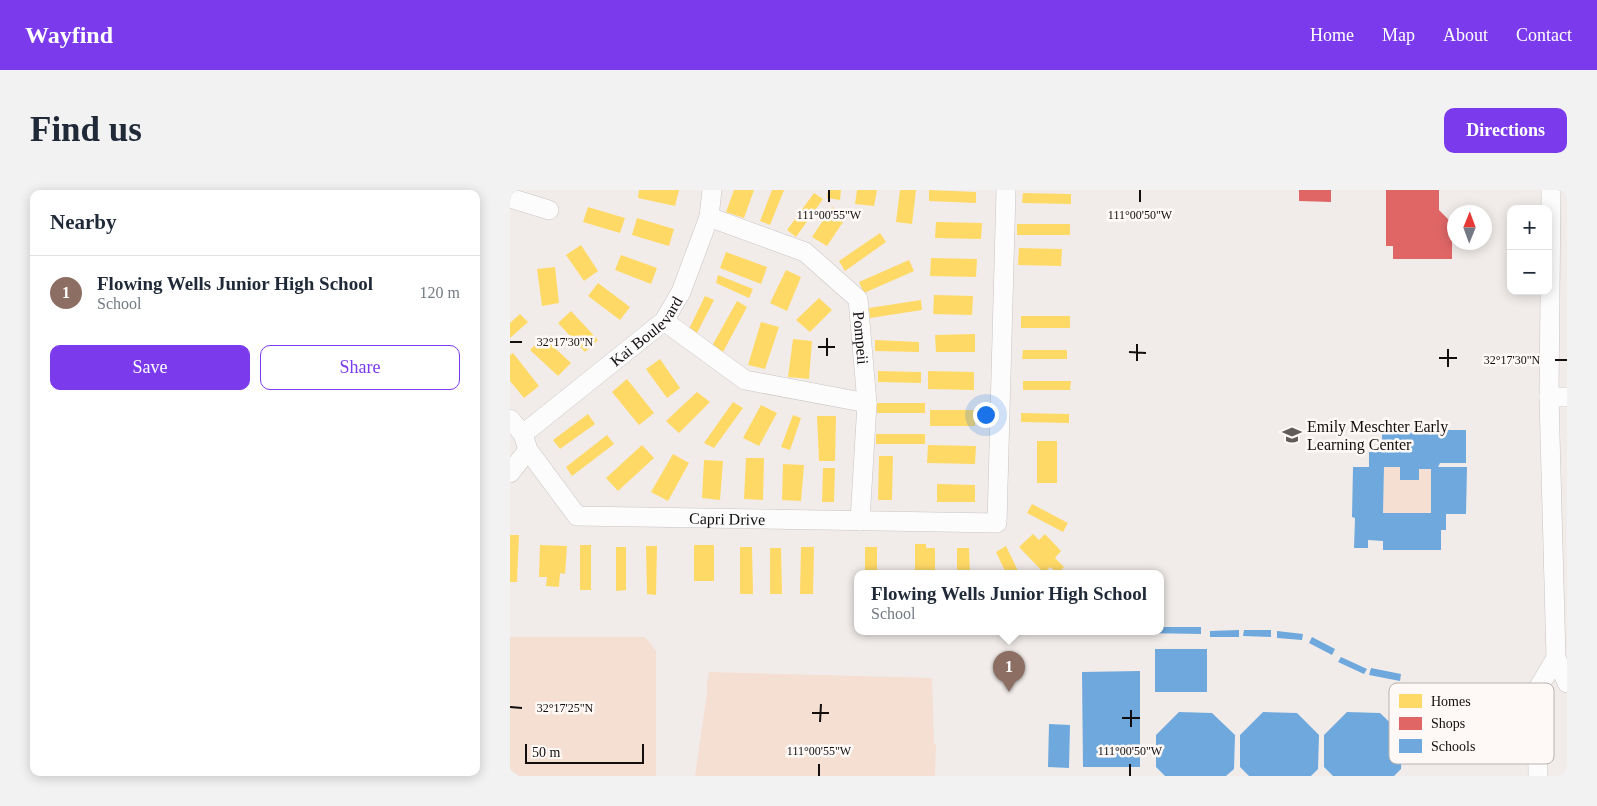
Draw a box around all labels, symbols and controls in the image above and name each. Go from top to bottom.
text: Wayfind [25,22,113,48]
text: Home [1310,25,1354,45]
text: Map [1382,25,1415,45]
text: About [1443,25,1488,45]
text: Contact [1516,25,1572,45]
button: Directions [1444,108,1567,153]
text: Find us [30,110,142,149]
north arrow [1447,205,1492,250]
map controls [1507,205,1552,295]
button: + [1507,205,1552,250]
text: 111°00'55"W [797,208,862,222]
text: 111°00'50"W [1108,208,1173,222]
text: Nearby [50,210,117,234]
button: − [1507,250,1552,295]
text: Flowing Wells Junior High School [97,273,373,294]
text: 1 [62,284,70,301]
text: 120 m [420,284,460,301]
street label: Kai Boulevard [607,293,686,370]
text: School [97,295,141,312]
street label: Pompeii [850,311,872,366]
text: 32°17'30"N [537,335,594,349]
button: Save [50,345,250,390]
button: Share [260,345,460,390]
text: 32°17'30"N [1484,353,1541,367]
your location [973,402,999,428]
place label: Emily Meschter Early Learning Center [1307,418,1448,454]
school or university icon: Emily Meschter Early Learning Center [1281,424,1303,446]
street label: Capri Drive [689,510,765,528]
popup [854,570,1164,635]
text: Flowing Wells Junior High School [871,583,1147,604]
text: School [871,605,915,622]
pin: 1 [993,651,1025,692]
legend [1389,683,1554,764]
text: Homes [1431,694,1471,709]
text: 32°17'25"N [537,701,594,715]
text: Shops [1431,716,1465,731]
text: Schools [1431,739,1475,754]
scale bar [525,741,644,764]
text: 111°00'55"W [787,744,852,758]
text: 111°00'50"W [1098,744,1163,758]
text: 50 m [532,745,560,760]

